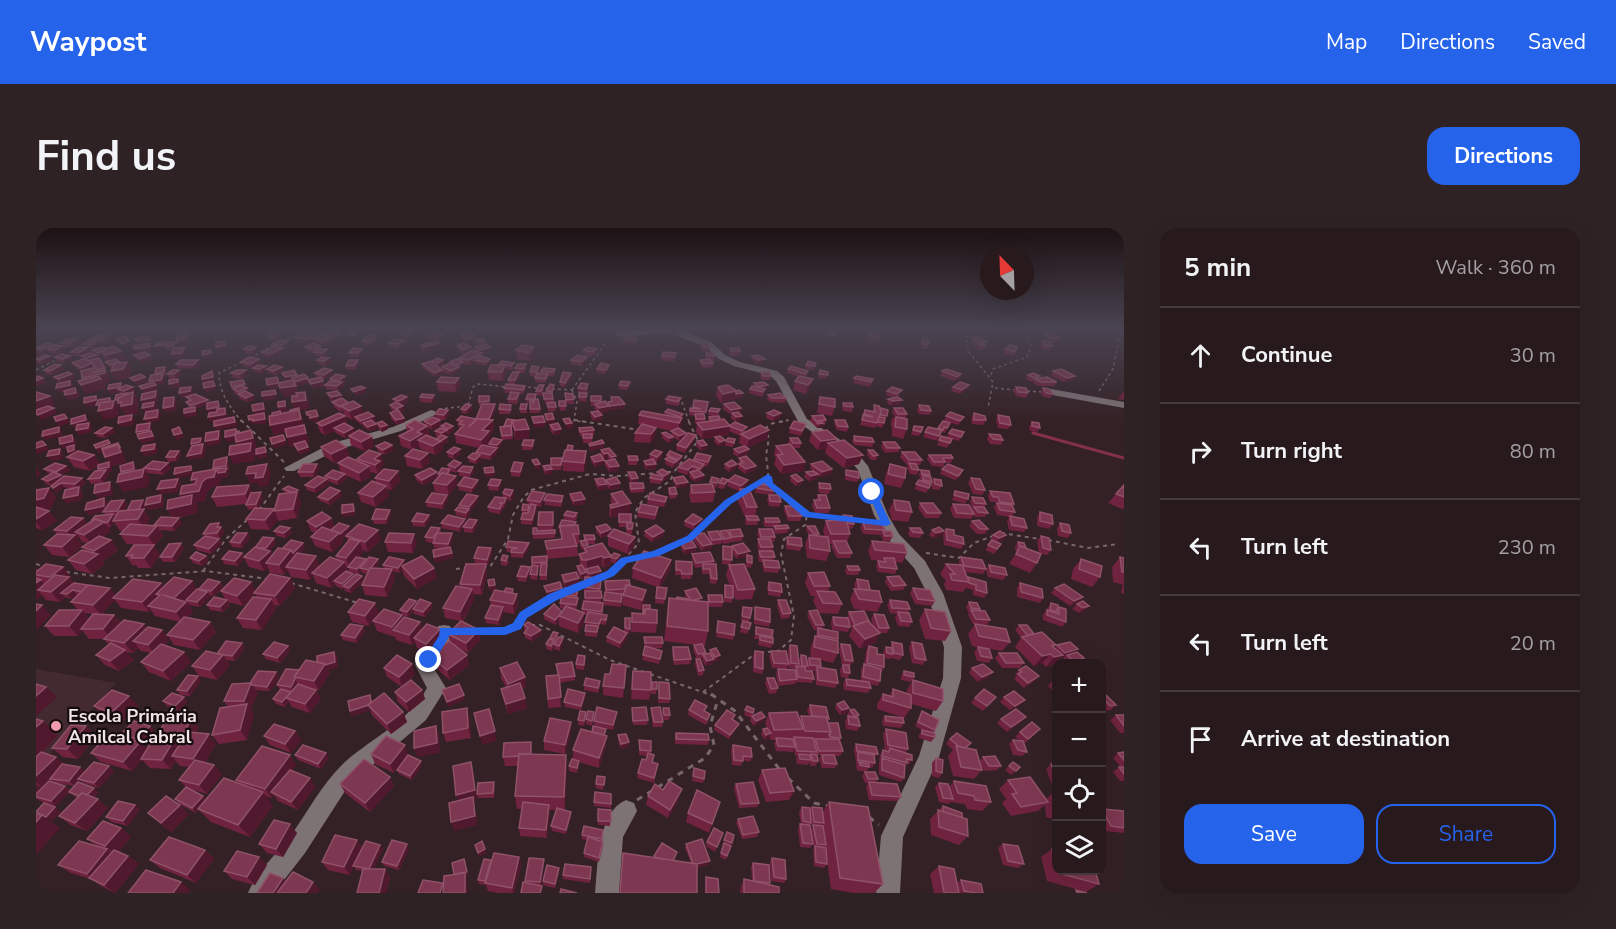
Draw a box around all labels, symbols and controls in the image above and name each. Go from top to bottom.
text: Waypost [30,23,147,61]
text: Map [1326,28,1367,56]
text: Directions [1400,28,1495,56]
text: Saved [1528,28,1586,56]
button: Directions [1427,127,1580,185]
text: Find us [36,128,176,185]
north arrow [980,246,1034,300]
text: 5 min [1184,250,1251,285]
text: Walk · 360 m [1436,254,1556,281]
icon: ahead [1184,339,1217,372]
text: Continue [1241,340,1332,370]
text: 30 m [1510,342,1556,369]
icon: right [1184,435,1217,468]
text: Turn right [1241,436,1342,466]
text: 80 m [1510,438,1556,465]
route start [858,478,884,504]
icon: left [1184,531,1217,564]
text: Turn left [1241,532,1328,562]
text: 230 m [1498,534,1556,561]
icon: left [1184,627,1217,660]
text: Turn left [1241,628,1328,658]
text: 20 m [1510,630,1556,657]
route end [415,646,441,672]
map controls [1052,659,1106,875]
button: + [1052,659,1106,713]
place label: Escola Primária Amilcal Cabral [68,704,197,749]
button: − [1052,713,1106,767]
marker: Escola Primária Amilcal Cabral [49,719,63,733]
icon: arrive [1184,723,1217,756]
text: Arrive at destination [1241,724,1450,754]
button: locate [1052,767,1106,821]
button: Save [1184,804,1364,864]
button: Share [1376,804,1556,864]
button: layers [1052,821,1106,875]

